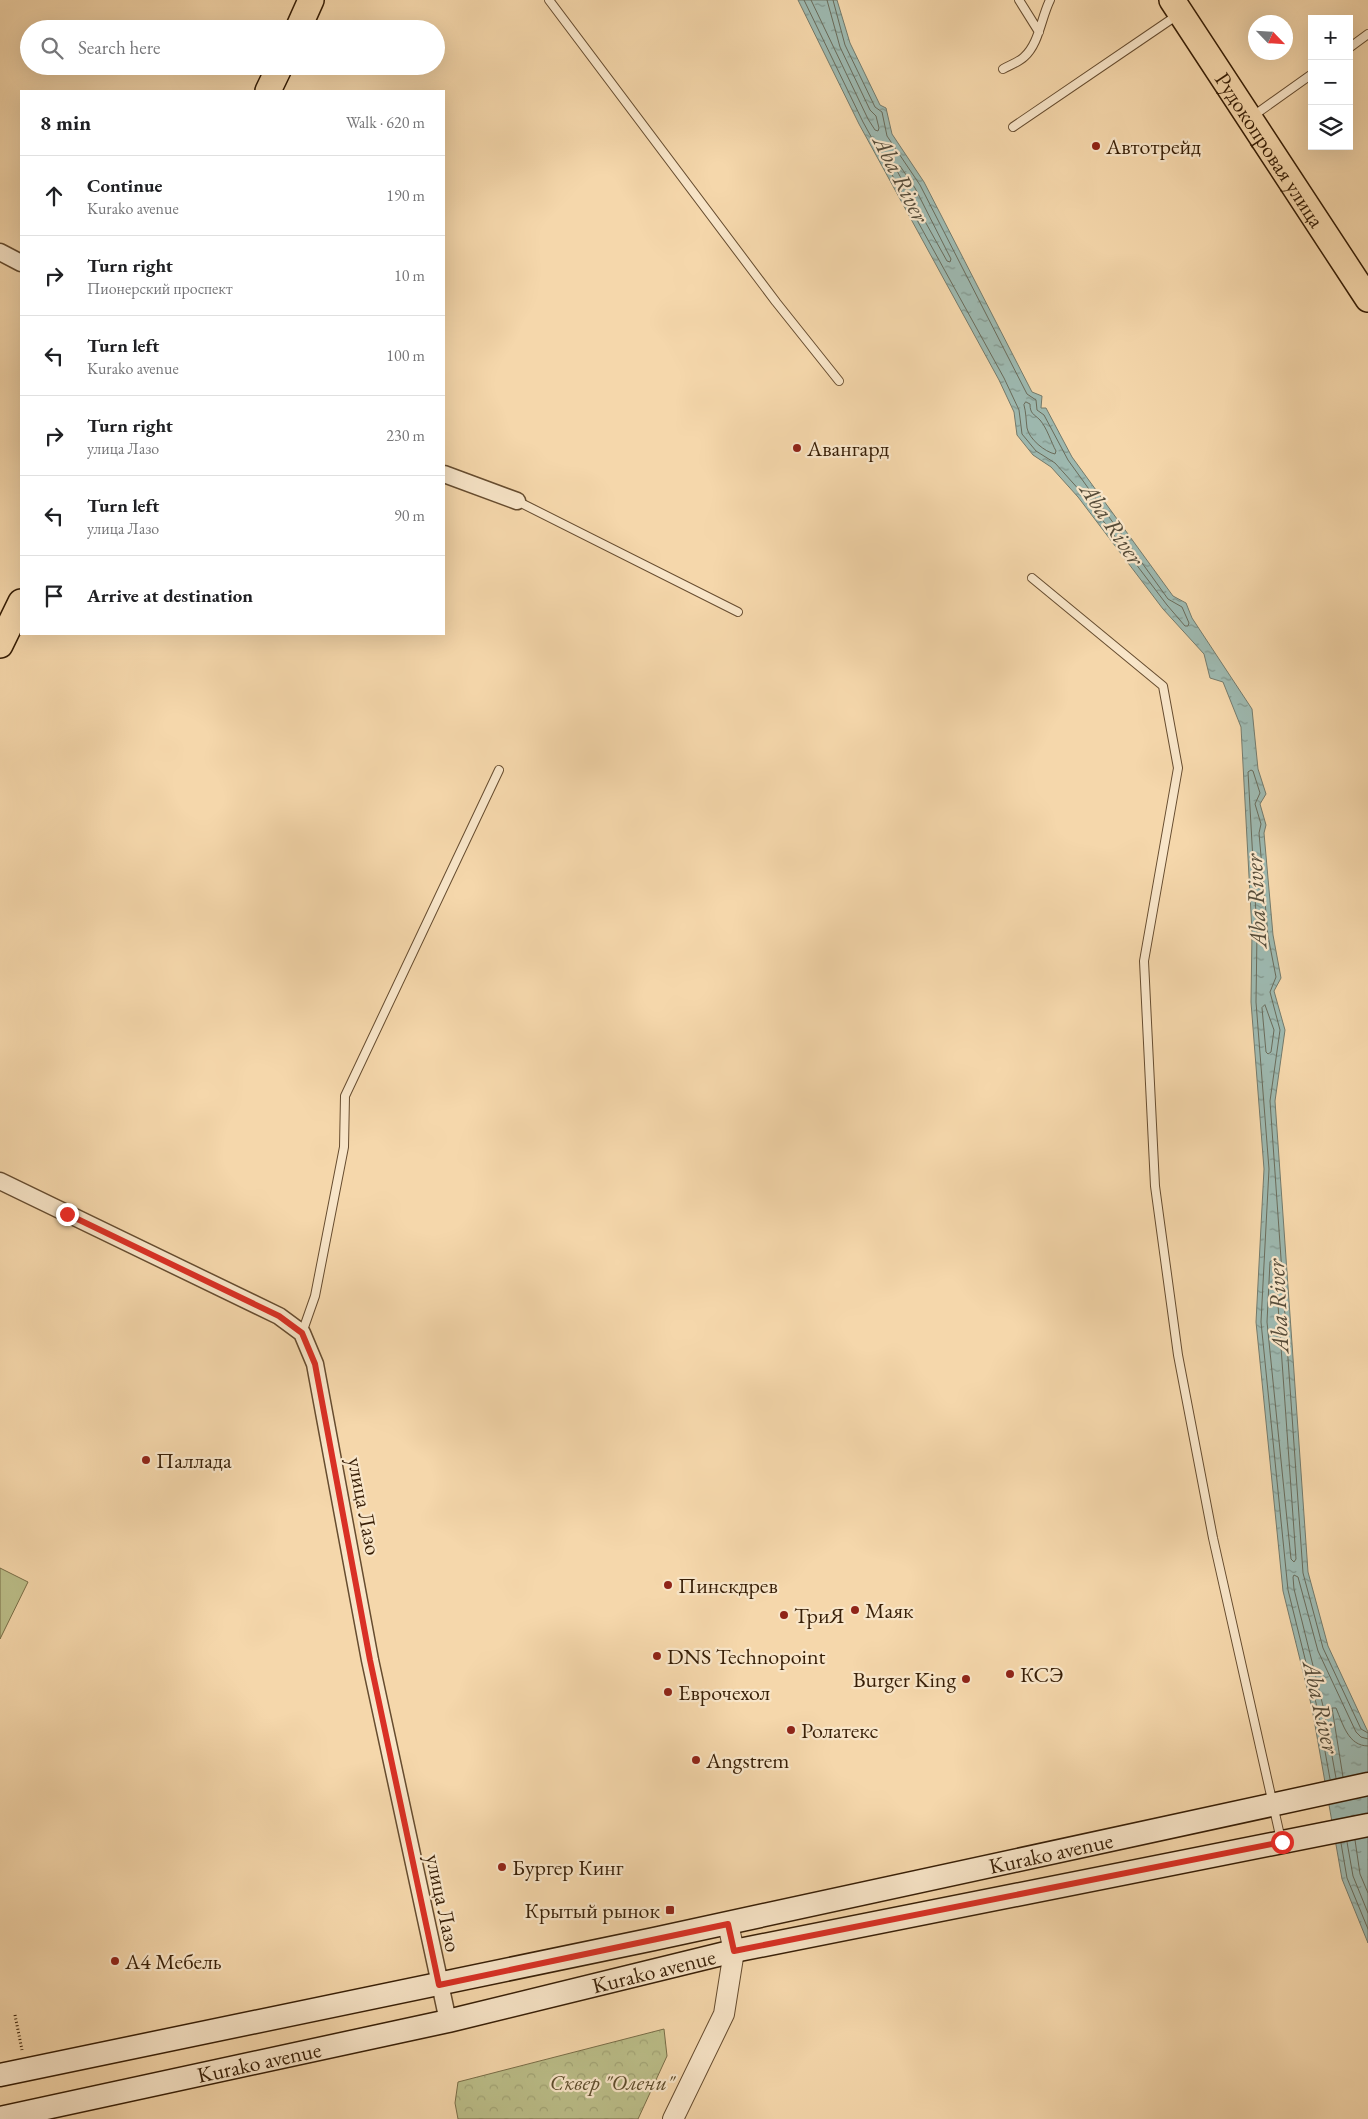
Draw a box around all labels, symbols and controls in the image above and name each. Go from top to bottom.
north arrow [1248,15,1293,60]
map controls [1308,15,1353,150]
button: + [1308,15,1353,60]
search box [20,20,445,75]
icon: search [38,34,66,62]
text: Search here [78,35,160,60]
button: − [1308,60,1353,105]
street label: Рудокопровая улица [1208,67,1331,233]
button: layers [1308,105,1353,150]
text: 8 min [40,109,91,136]
text: Walk · 620 m [346,112,425,133]
water label: Aba River [865,128,937,229]
place label: Автотрейд [1105,132,1201,161]
marker: Автотрейд [1090,140,1102,152]
text: Continue [87,173,162,198]
icon: ahead [40,182,68,210]
text: 190 m [386,185,425,206]
text: Kurako avenue [87,198,179,219]
text: Turn right [87,253,173,278]
icon: right [40,262,68,290]
text: 10 m [394,265,425,286]
text: Пионерский проспект [87,278,233,299]
text: Turn left [87,333,159,358]
icon: left [40,342,68,370]
text: 100 m [386,345,425,366]
text: Kurako avenue [87,358,179,379]
text: Turn right [87,413,173,438]
icon: right [40,422,68,450]
text: 230 m [386,425,425,446]
place label: Авангард [806,434,889,463]
text: улица Лазо [87,438,159,459]
marker: Авангард [791,442,803,454]
water label: Aba River [1072,475,1153,573]
text: Turn left [87,493,159,518]
icon: left [40,502,68,530]
text: 90 m [394,505,425,526]
text: улица Лазо [87,518,159,539]
icon: arrive [40,582,68,610]
text: Arrive at destination [87,583,253,608]
water label: Aba River [1237,851,1274,951]
route end [56,1203,79,1226]
water label: Aba River [1259,1256,1296,1356]
place label: Паллада [156,1446,232,1475]
marker: Паллада [140,1454,152,1466]
street label: улица Лазо [341,1455,388,1558]
place label: Пинскдрев [678,1571,778,1600]
marker: Пинскдрев [662,1579,674,1591]
place label: Маяк [865,1596,914,1625]
place label: ТриЯ [794,1601,845,1630]
marker: Маяк [849,1604,861,1616]
marker: ТриЯ [778,1609,790,1621]
place label: DNS Technopoint [667,1642,826,1671]
marker: DNS Technopoint [651,1650,663,1662]
water label: Aba River [1295,1656,1348,1758]
place label: КСЭ [1020,1660,1064,1689]
place label: Burger King [853,1665,956,1694]
marker: КСЭ [1004,1668,1016,1680]
marker: Burger King [960,1673,972,1685]
place label: Еврочехол [678,1678,770,1707]
marker: Еврочехол [662,1686,674,1698]
place label: Ролатекс [801,1716,878,1745]
marker: Ролатекс [785,1724,797,1736]
place label: Angstrem [705,1746,789,1775]
marker: Angstrem [690,1754,702,1766]
street label: Kurako avenue [986,1826,1116,1881]
route start [1271,1831,1294,1854]
street label: улица Лазо [419,1852,468,1955]
place label: Бургер Кинг [512,1853,624,1882]
marker: Бургер Кинг [496,1861,508,1873]
place label: Крытый рынок [524,1896,660,1925]
marker: Крытый рынок [664,1904,676,1916]
street label: Kurako avenue [589,1942,719,2000]
place label: А4 Мебель [124,1947,222,1976]
marker: А4 Мебель [109,1955,121,1967]
street label: Kurako avenue [194,2035,324,2090]
park label: Сквер "Олени" [550,2068,677,2097]

